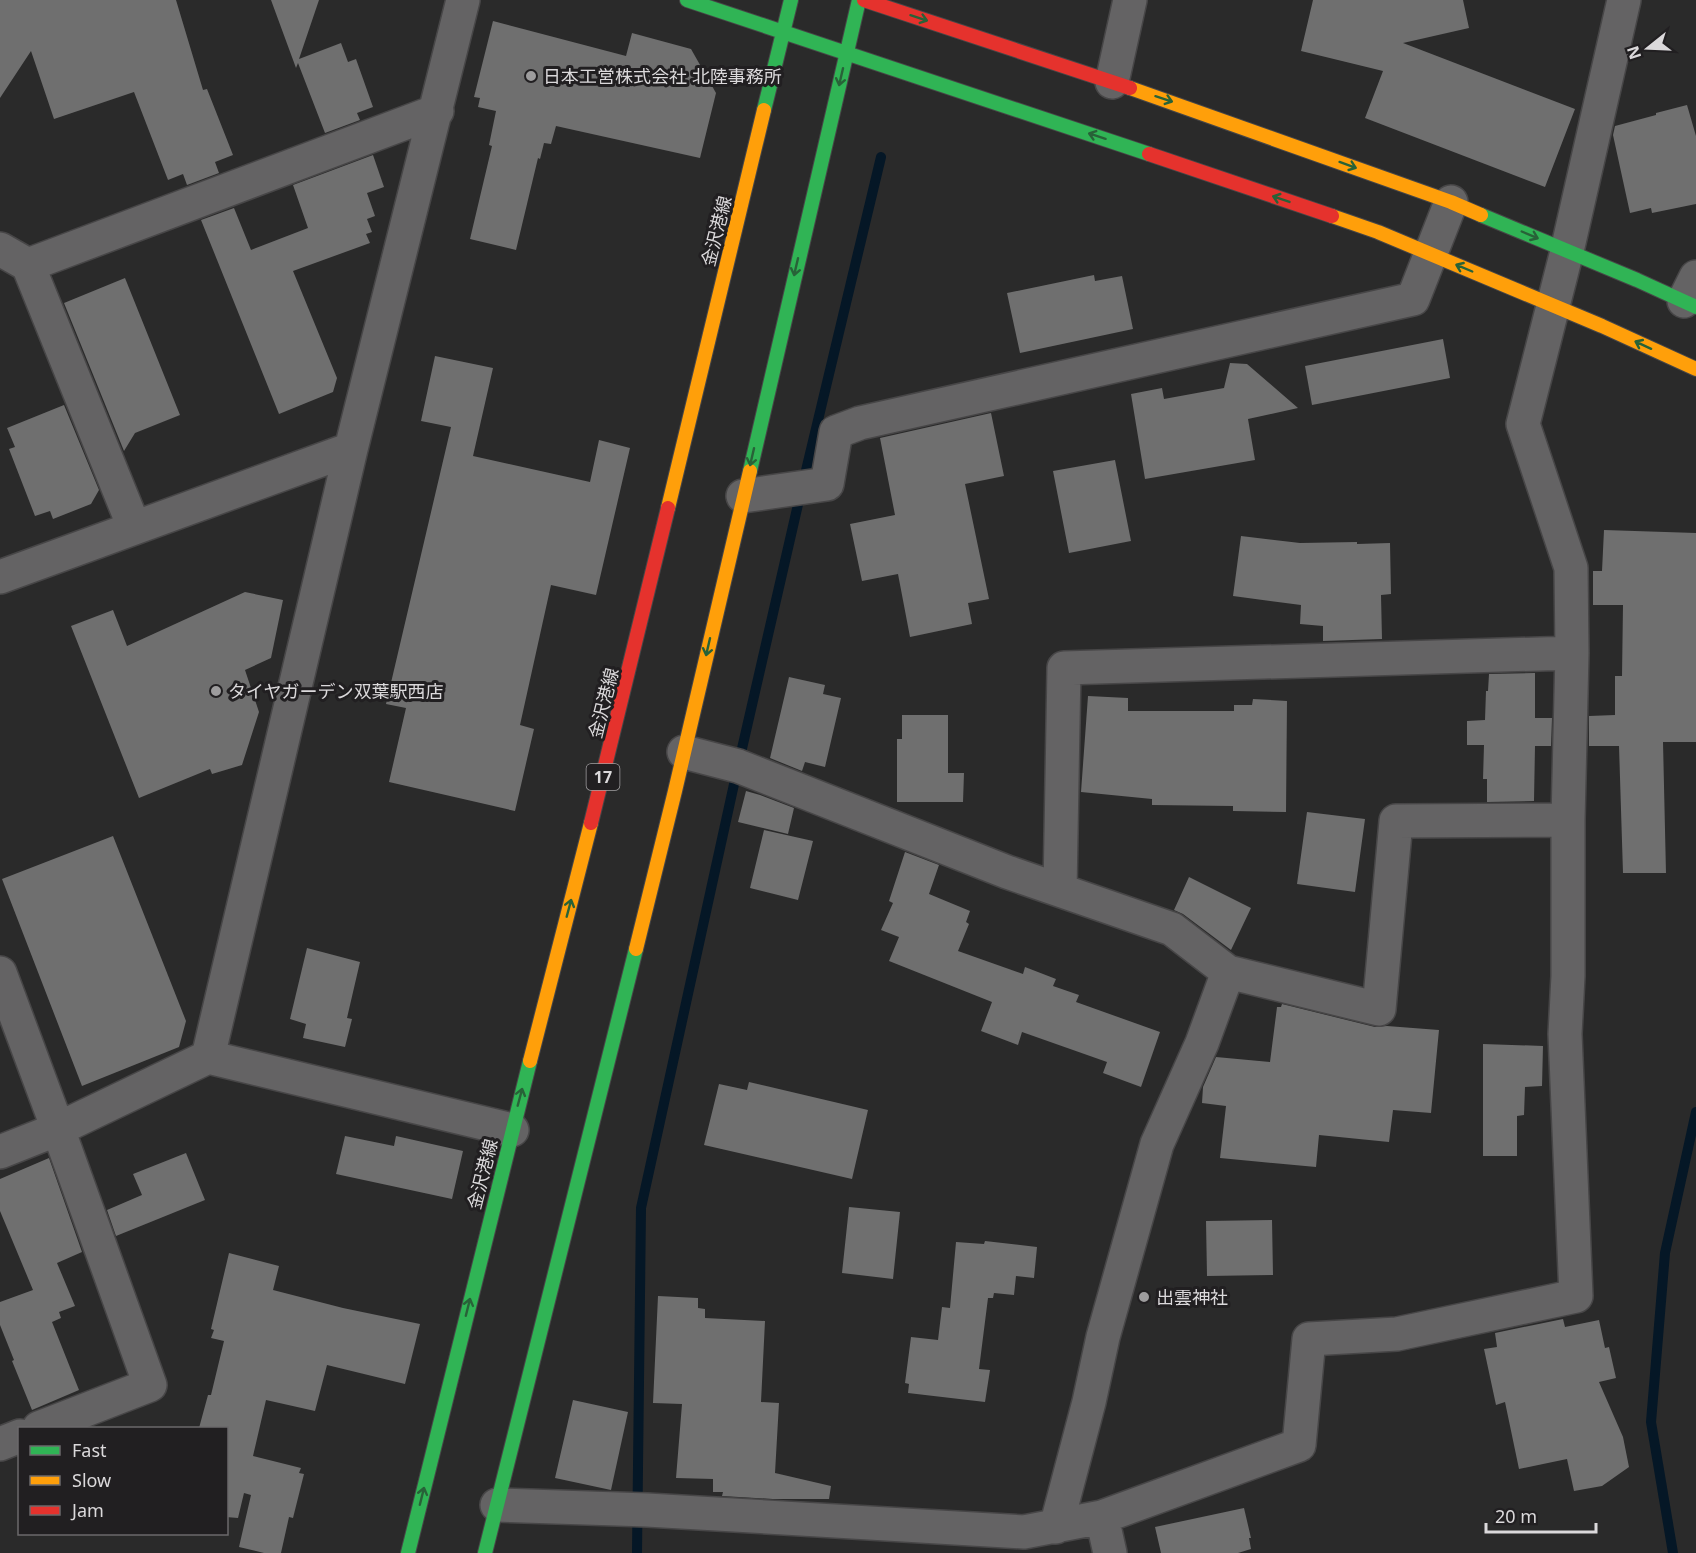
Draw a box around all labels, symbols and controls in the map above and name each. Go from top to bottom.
one-way arrow [909,14,928,25]
north arrow [1618,18,1678,78]
text: N [1621,43,1646,62]
place label: 日本工営株式会社 北陸事務所 [543,64,782,88]
one-way arrow [834,68,846,87]
marker: 日本工営株式会社 北陸事務所 [524,69,538,83]
one-way arrow [1154,95,1173,106]
one-way arrow [1088,130,1107,141]
one-way arrow [1338,161,1357,172]
street label: 金沢港線 [696,193,736,269]
one-way arrow [1272,193,1291,204]
one-way arrow [1520,230,1538,241]
one-way arrow [790,258,802,277]
one-way arrow [1455,262,1473,273]
one-way arrow [1634,338,1652,349]
one-way arrow [746,447,758,466]
one-way arrow [702,637,713,656]
street label: 金沢港線 [583,665,623,741]
place label: タイヤガーデン双葉駅西店 [228,679,443,703]
marker: タイヤガーデン双葉駅西店 [209,684,223,698]
road number: 17 [586,764,620,790]
one-way arrow [564,899,576,918]
one-way arrow [515,1088,527,1107]
street label: 金沢港線 [462,1136,502,1212]
place label: 出雲神社 [1156,1285,1228,1309]
marker: 出雲神社 [1137,1290,1151,1304]
one-way arrow [463,1298,475,1317]
legend [18,1427,228,1535]
text: Fast [72,1438,107,1462]
text: Slow [72,1468,111,1492]
one-way arrow [416,1487,428,1506]
scale bar [1486,1496,1596,1534]
text: Jam [70,1498,104,1522]
text: 20 m [1495,1504,1537,1528]

